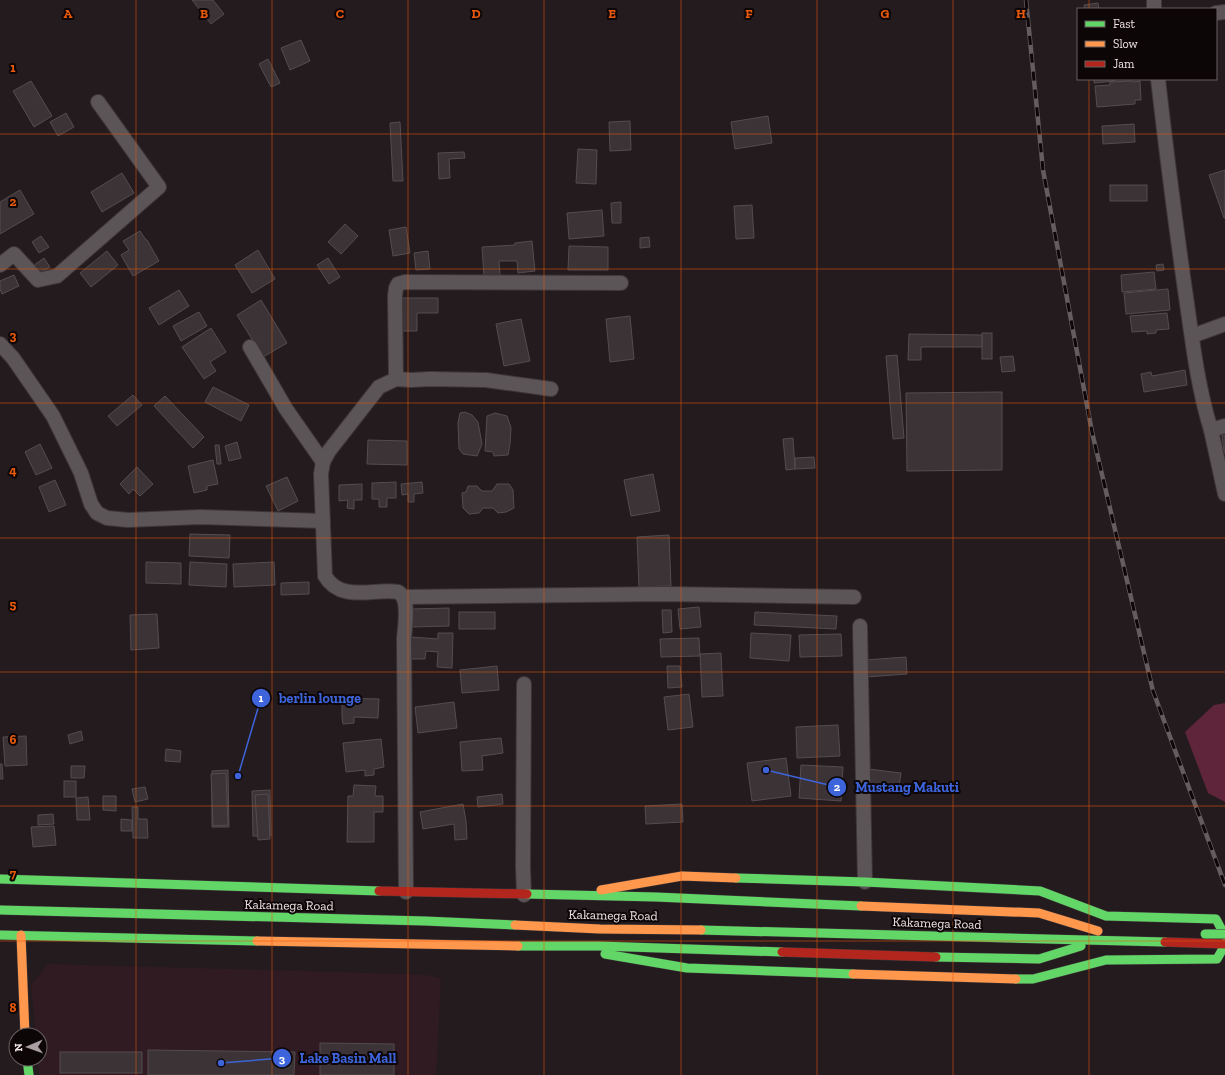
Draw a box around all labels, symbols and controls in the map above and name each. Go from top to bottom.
text: A [64,6,73,21]
text: B [200,6,208,21]
text: C [336,6,344,21]
text: D [471,6,481,21]
text: E [608,6,616,21]
text: F [745,6,753,21]
text: G [881,6,890,21]
text: H [1016,6,1026,21]
legend [1077,8,1217,80]
text: Fast [1113,17,1136,31]
text: Slow [1113,37,1139,51]
text: Jam [1113,57,1135,71]
text: 1 [10,60,16,75]
text: 2 [10,194,17,209]
text: 3 [10,328,17,343]
text: 4 [9,463,17,478]
text: 5 [10,597,17,612]
callout: berlin lounge [251,685,369,711]
text: berlin lounge [278,690,361,707]
text: 1 [259,691,264,705]
text: 6 [10,732,17,747]
callout: Mustang Makuti [827,774,966,800]
text: Mustang Makuti [855,779,959,796]
text: 2 [834,780,841,794]
text: 7 [10,866,17,881]
street label: Kakamega Road [244,897,334,913]
street label: Kakamega Road [568,907,658,923]
street label: Kakamega Road [892,914,982,932]
text: 8 [9,1000,17,1015]
north arrow [8,1027,48,1067]
text: N [12,1042,25,1052]
callout: Lake Basin Mall [272,1045,405,1071]
text: Lake Basin Mall [300,1050,396,1067]
text: 3 [279,1052,286,1066]

